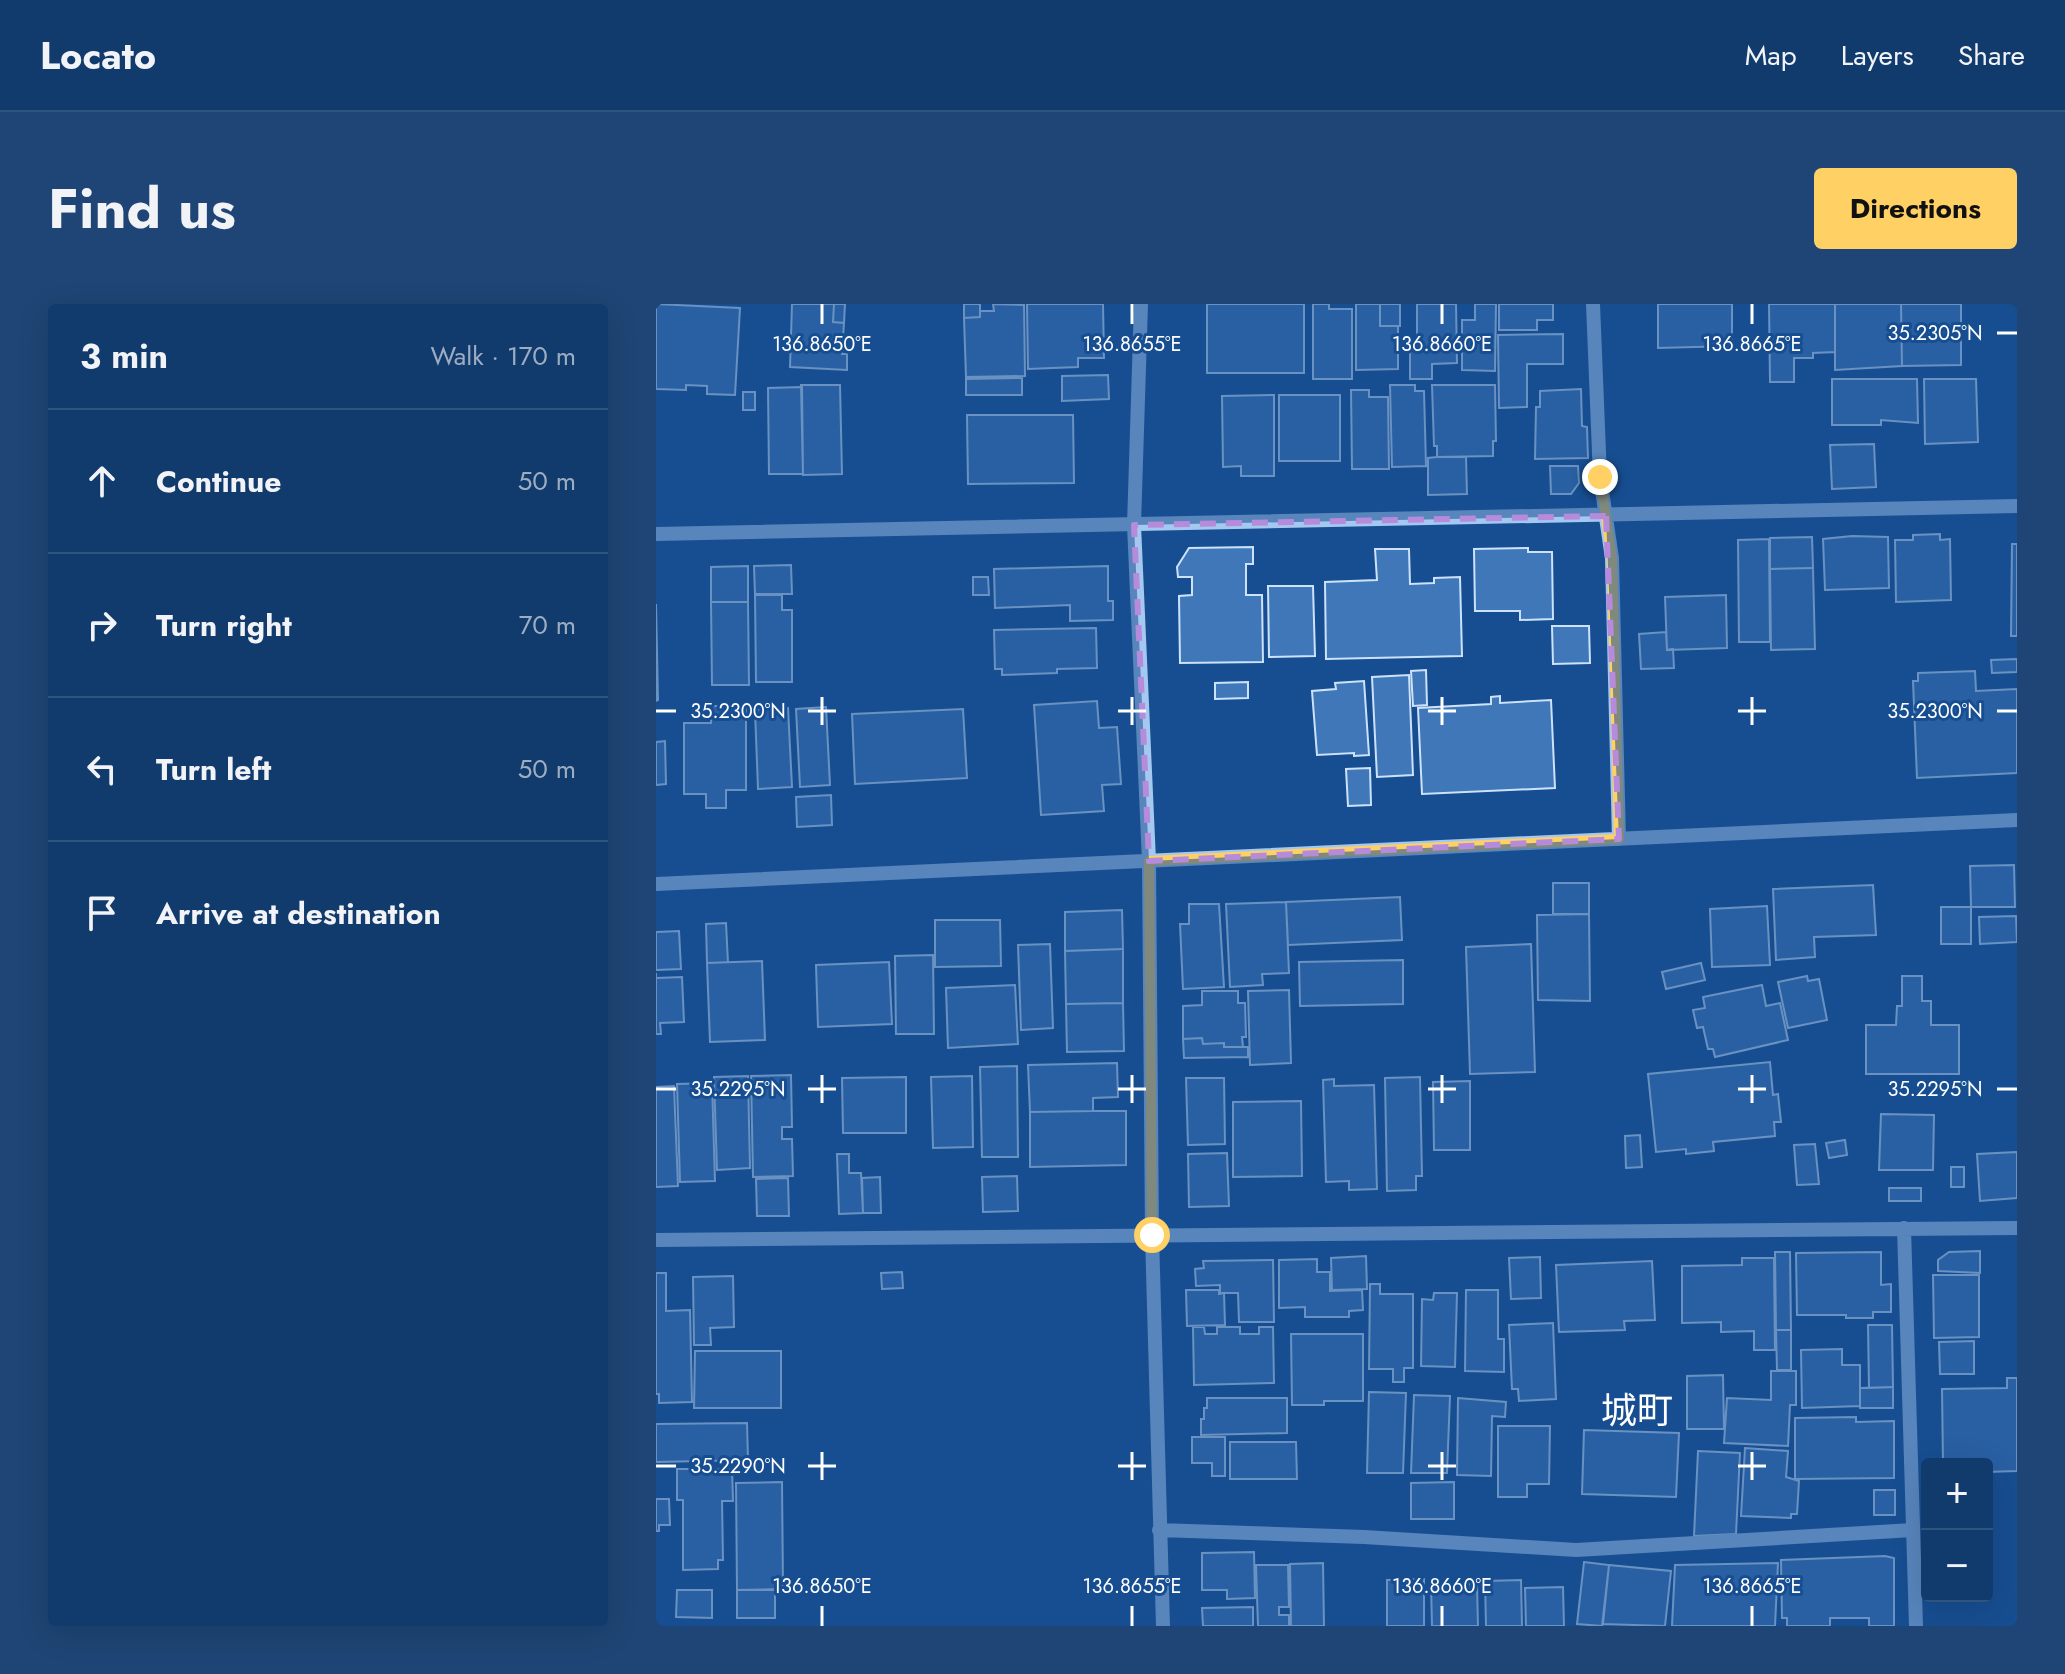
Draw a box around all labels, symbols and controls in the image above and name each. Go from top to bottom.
text: Locato [40,28,156,83]
text: Map [1745,35,1797,76]
text: Layers [1841,35,1914,76]
text: Share [1958,35,2025,76]
text: Find us [48,168,236,249]
button: Directions [1814,168,2017,249]
text: 35.2305°N [1888,319,1982,348]
text: 136.8650°E [772,330,872,359]
text: 136.8655°E [1083,330,1182,359]
text: 136.8660°E [1392,330,1492,359]
text: 136.8665°E [1702,330,1802,359]
text: 3 min [80,332,168,381]
text: Walk · 170 m [431,337,576,375]
icon: ahead [80,459,124,503]
route end [1582,459,1618,495]
text: Continue [156,460,282,503]
text: 50 m [518,462,576,500]
icon: right [80,603,124,647]
text: Turn right [156,604,292,647]
text: 70 m [519,606,576,644]
text: 35.2300°N [690,697,786,726]
text: 35.2300°N [1887,697,1983,726]
icon: left [80,747,124,791]
text: Turn left [156,748,271,791]
text: 50 m [518,750,576,788]
icon: arrive [80,891,124,935]
text: Arrive at destination [156,892,441,935]
text: 35.2295°N [691,1075,785,1104]
text: 35.2295°N [1888,1075,1982,1104]
route start [1134,1217,1170,1253]
district label: 城町 [1601,1384,1673,1436]
text: 35.2290°N [690,1452,786,1481]
map controls [1921,1458,1993,1602]
button: + [1921,1458,1993,1530]
button: − [1921,1530,1993,1602]
text: 136.8650°E [772,1572,872,1601]
text: 136.8655°E [1083,1572,1182,1601]
text: 136.8660°E [1392,1572,1492,1601]
text: 136.8665°E [1702,1572,1802,1601]

